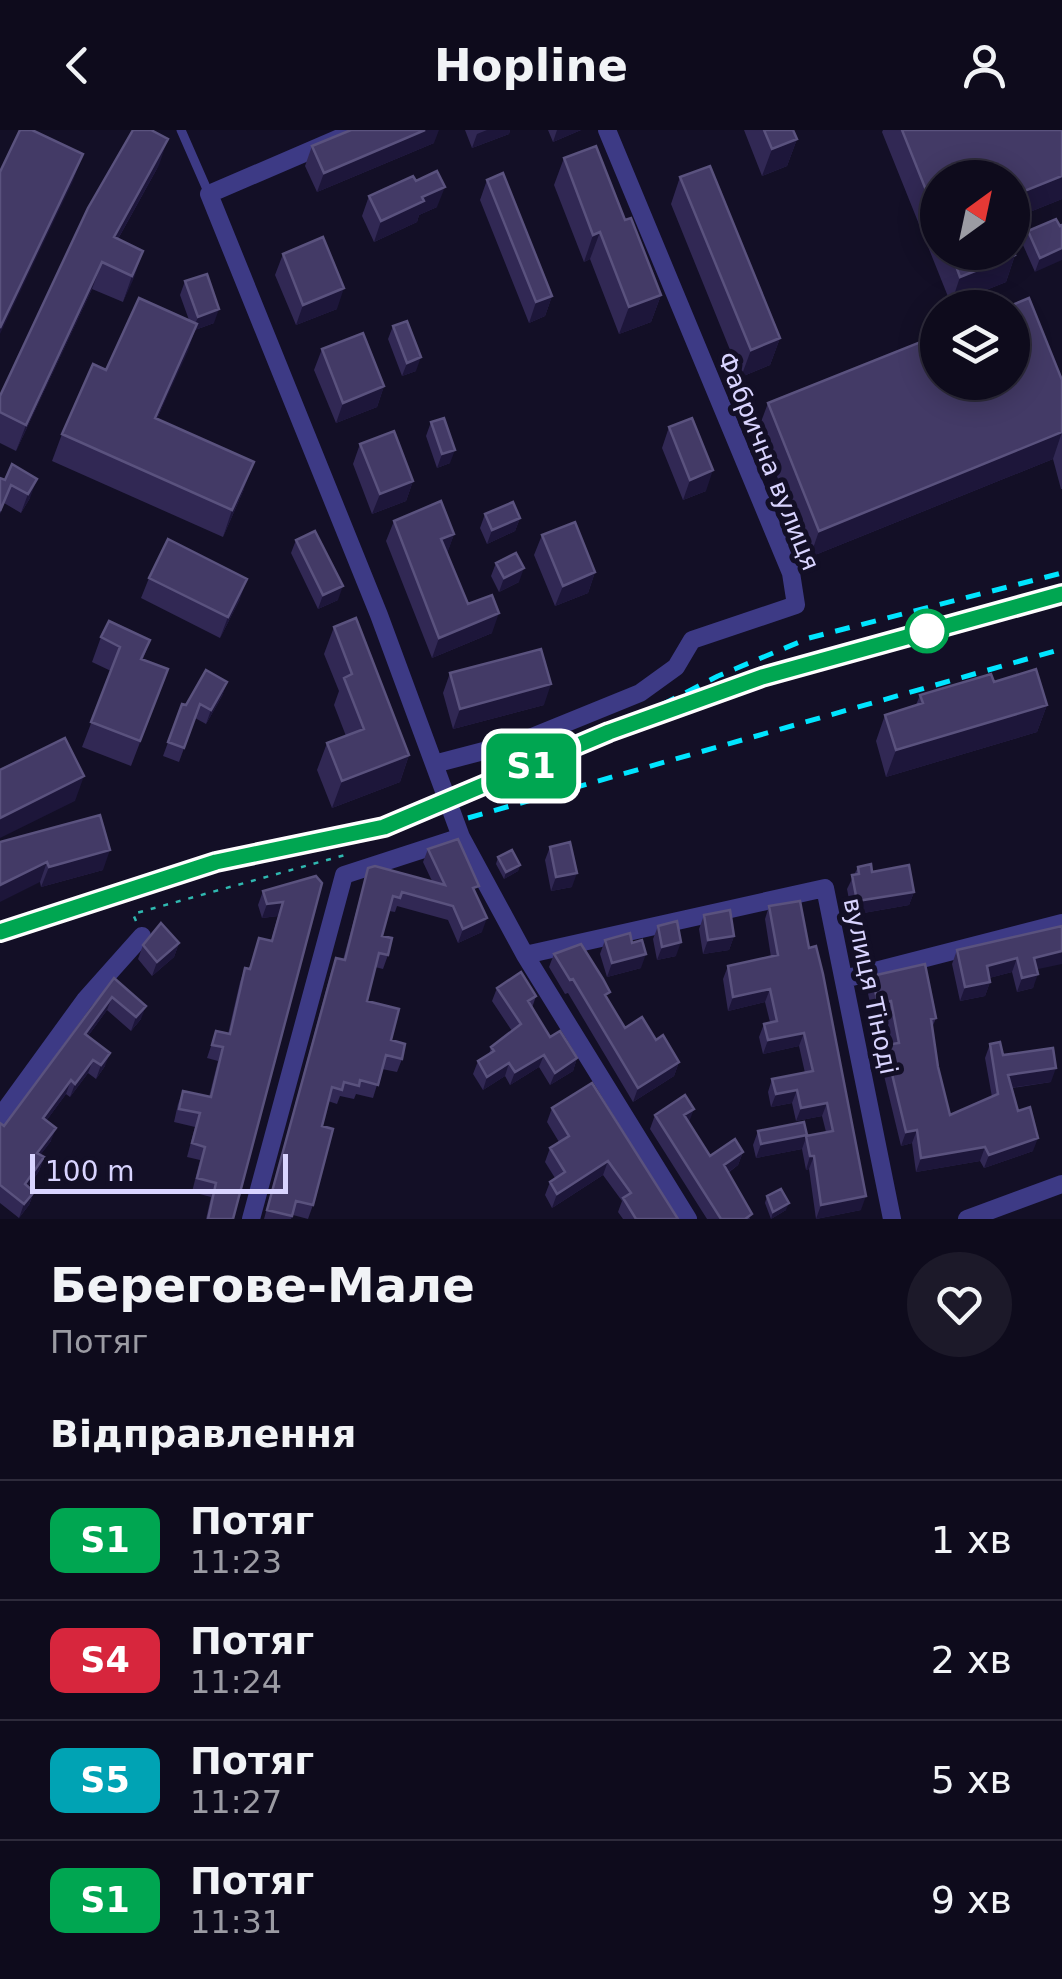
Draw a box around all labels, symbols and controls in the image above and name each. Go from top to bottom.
icon: back [50,38,105,93]
icon: person [957,38,1012,93]
text: Hopline [434,39,628,92]
north arrow [920,160,1030,270]
map controls [920,160,1030,400]
button: layers [920,290,1030,400]
street label: Фабрична вулиця [712,348,826,574]
unlabelled marker [906,610,948,652]
line badge: S1 [486,734,576,798]
text: S1 [506,746,556,786]
street label: вулиця Тіноді [838,895,903,1077]
scale bar [30,1149,288,1194]
text: 100 m [45,1155,135,1188]
button: heart [907,1252,1012,1357]
text: Берегове-Мале [50,1257,475,1313]
text: Потяг [50,1323,148,1361]
text: Відправлення [50,1412,356,1456]
text: Потяг [190,1499,314,1543]
text: 1 хв [931,1518,1012,1562]
text: S1 [80,1520,130,1560]
text: 11:23 [190,1543,282,1581]
text: Потяг [190,1619,314,1663]
text: 2 хв [931,1638,1012,1682]
text: S4 [80,1640,130,1680]
text: 11:24 [190,1663,282,1701]
text: Потяг [190,1739,314,1783]
text: 5 хв [931,1758,1012,1802]
text: S5 [80,1760,130,1800]
text: 11:27 [190,1783,282,1821]
text: Потяг [190,1859,314,1903]
text: 9 хв [931,1878,1012,1922]
text: S1 [80,1880,130,1920]
text: 11:31 [190,1903,282,1941]

